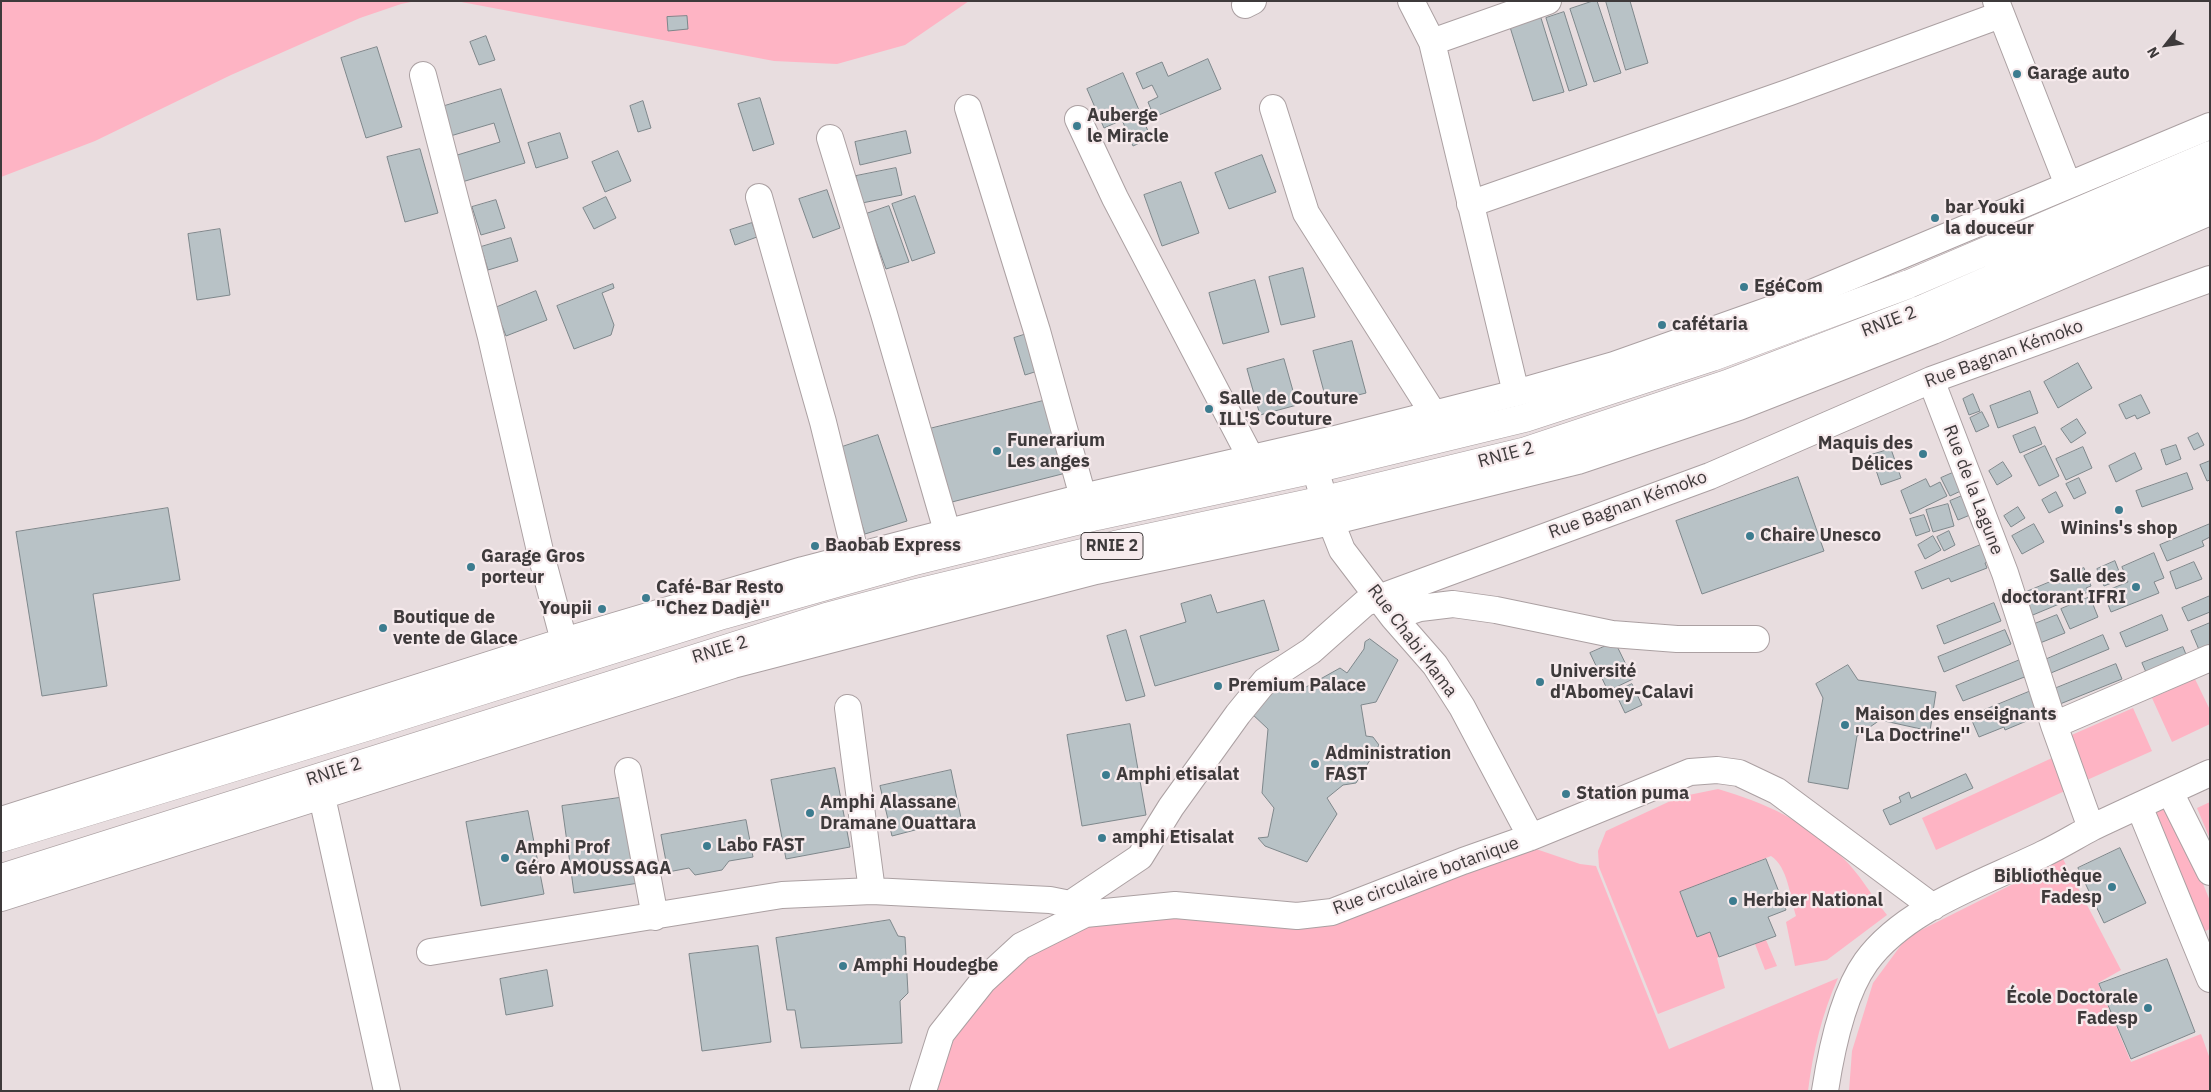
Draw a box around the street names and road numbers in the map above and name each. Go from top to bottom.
street label: RNIE 2 [1859,302,1919,342]
street label: Rue Bagnan Kémoko [1922,315,2086,393]
street label: Rue de la Lagune [1938,422,2008,558]
street label: RNIE 2 [1476,437,1536,473]
street label: Rue Bagnan Kémoko [1546,466,1710,544]
road number: RNIE 2 [1081,532,1143,560]
street label: Rue Chabi Mama [1363,580,1461,702]
street label: RNIE 2 [690,631,750,669]
street label: RNIE 2 [304,753,364,791]
street label: Rue circulaire botanique [1330,832,1522,920]

